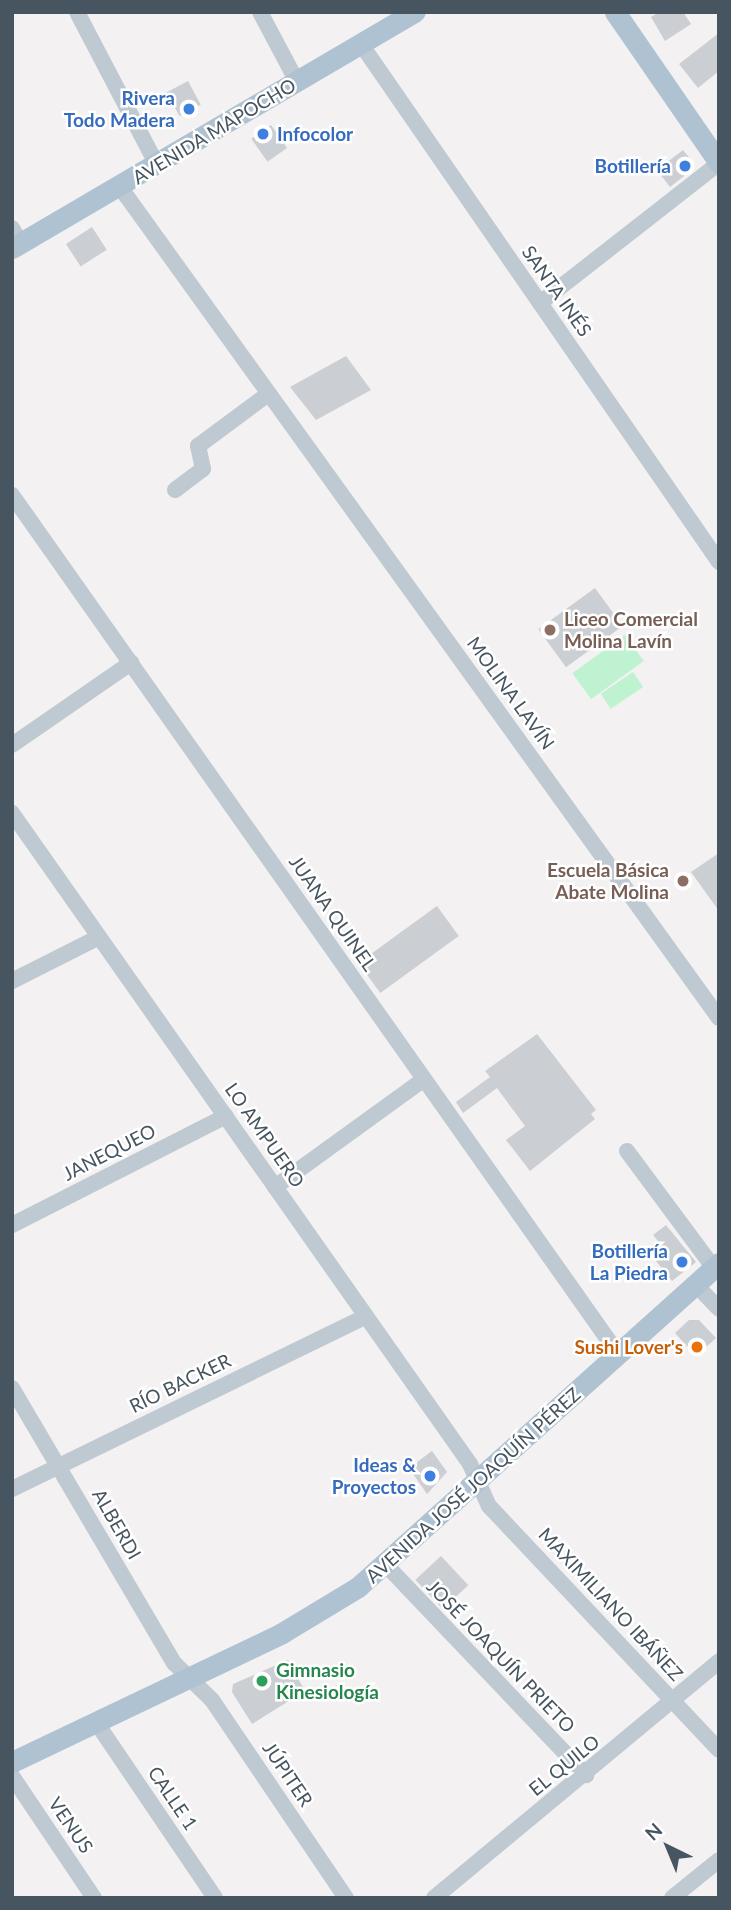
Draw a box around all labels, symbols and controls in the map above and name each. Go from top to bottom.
street label: AVENIDA MAPOCHO [128,73,300,189]
place label: Rivera Todo Madera [64,87,175,131]
marker: Rivera Todo Madera [181,101,197,117]
place label: Infocolor [277,123,353,145]
marker: Infocolor [255,126,271,142]
place label: Botillería [595,155,671,177]
marker: Botillería [677,158,693,174]
street label: SANTA INÉS [517,241,597,341]
place label: Liceo Comercial Molina Lavín [564,608,698,652]
marker: Liceo Comercial Molina Lavín [542,622,558,638]
street label: MOLINA LAVÍN [462,632,560,754]
street label: JUANA QUINEL [285,851,381,975]
place label: Escuela Básica Abate Molina [547,859,669,903]
marker: Escuela Básica Abate Molina [675,873,691,889]
street label: LO AMPUERO [220,1078,310,1192]
street label: JANEQUEO [59,1119,159,1185]
place label: Botillería La Piedra [590,1240,668,1284]
marker: Botillería La Piedra [674,1254,690,1270]
place label: Sushi Lover's [574,1336,683,1358]
marker: Sushi Lover's [689,1339,705,1355]
street label: RÍO BACKER [126,1349,234,1417]
street label: AVENIDA JOSÉ JOAQUÍN PÉREZ [360,1382,586,1588]
place label: Ideas & Proyectos [332,1454,416,1498]
marker: Ideas & Proyectos [422,1468,438,1484]
street label: ALBERDI [88,1485,146,1563]
street label: MAXIMILIANO IBÁÑEZ [534,1523,688,1685]
street label: JOSÉ JOAQUÍN PRIETO [422,1575,580,1737]
place label: Gimnasio Kinesiología [276,1659,379,1703]
marker: Gimnasio Kinesiología [254,1673,270,1689]
street label: EL QUILO [524,1730,604,1800]
street label: JÚPITER [258,1737,318,1811]
street label: CALLE 1 [143,1762,203,1834]
street label: VENUS [44,1793,98,1857]
north arrow [633,1812,703,1882]
text: N [640,1818,667,1845]

